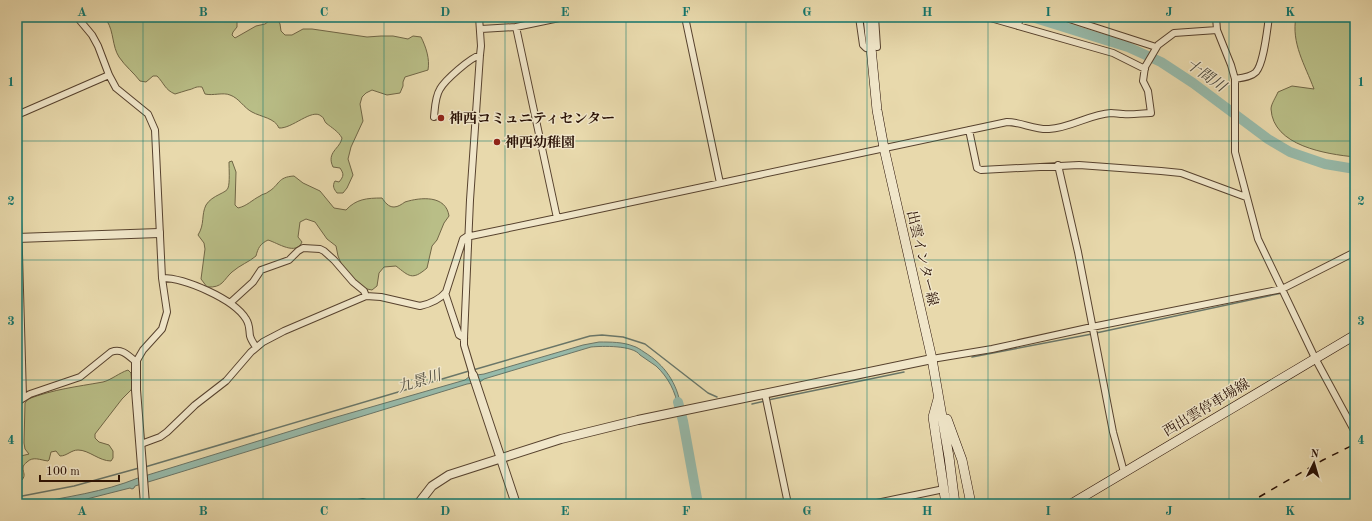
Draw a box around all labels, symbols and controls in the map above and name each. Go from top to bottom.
text: A [77,6,87,19]
text: B [198,6,208,19]
text: C [320,6,328,19]
text: D [440,6,450,19]
text: E [561,6,570,19]
text: F [682,6,691,19]
text: G [802,6,812,19]
text: H [922,6,933,19]
text: I [1045,6,1051,19]
text: J [1165,6,1173,19]
text: K [1285,6,1295,19]
water label: 十間川 [1182,56,1231,96]
text: 1 [7,76,15,89]
text: 1 [1357,76,1365,89]
place label: 神西コミュニティセンター [449,111,615,126]
marker: 神西コミュニティセンター [436,113,446,123]
place label: 神西幼稚園 [505,135,575,150]
marker: 神西幼稚園 [492,137,502,147]
text: 2 [7,195,15,208]
text: 2 [1357,195,1365,208]
street label: 出雲インター線 [904,209,941,307]
text: 3 [7,315,15,328]
text: 3 [1357,315,1365,328]
water label: 九景川 [395,366,445,396]
street label: 西出雲停車場線 [1160,376,1252,439]
text: 4 [7,434,15,447]
text: 4 [1357,434,1365,447]
north arrow [1294,443,1334,483]
text: N [1310,449,1320,460]
scale bar [40,457,119,483]
text: 100 m [46,466,80,478]
text: A [77,505,87,518]
text: B [198,505,208,518]
text: C [320,505,328,518]
text: D [440,505,450,518]
text: E [561,505,570,518]
text: F [682,505,691,518]
text: G [802,505,812,518]
text: H [922,505,933,518]
text: I [1045,505,1051,518]
text: J [1165,505,1173,518]
text: K [1285,505,1295,518]

